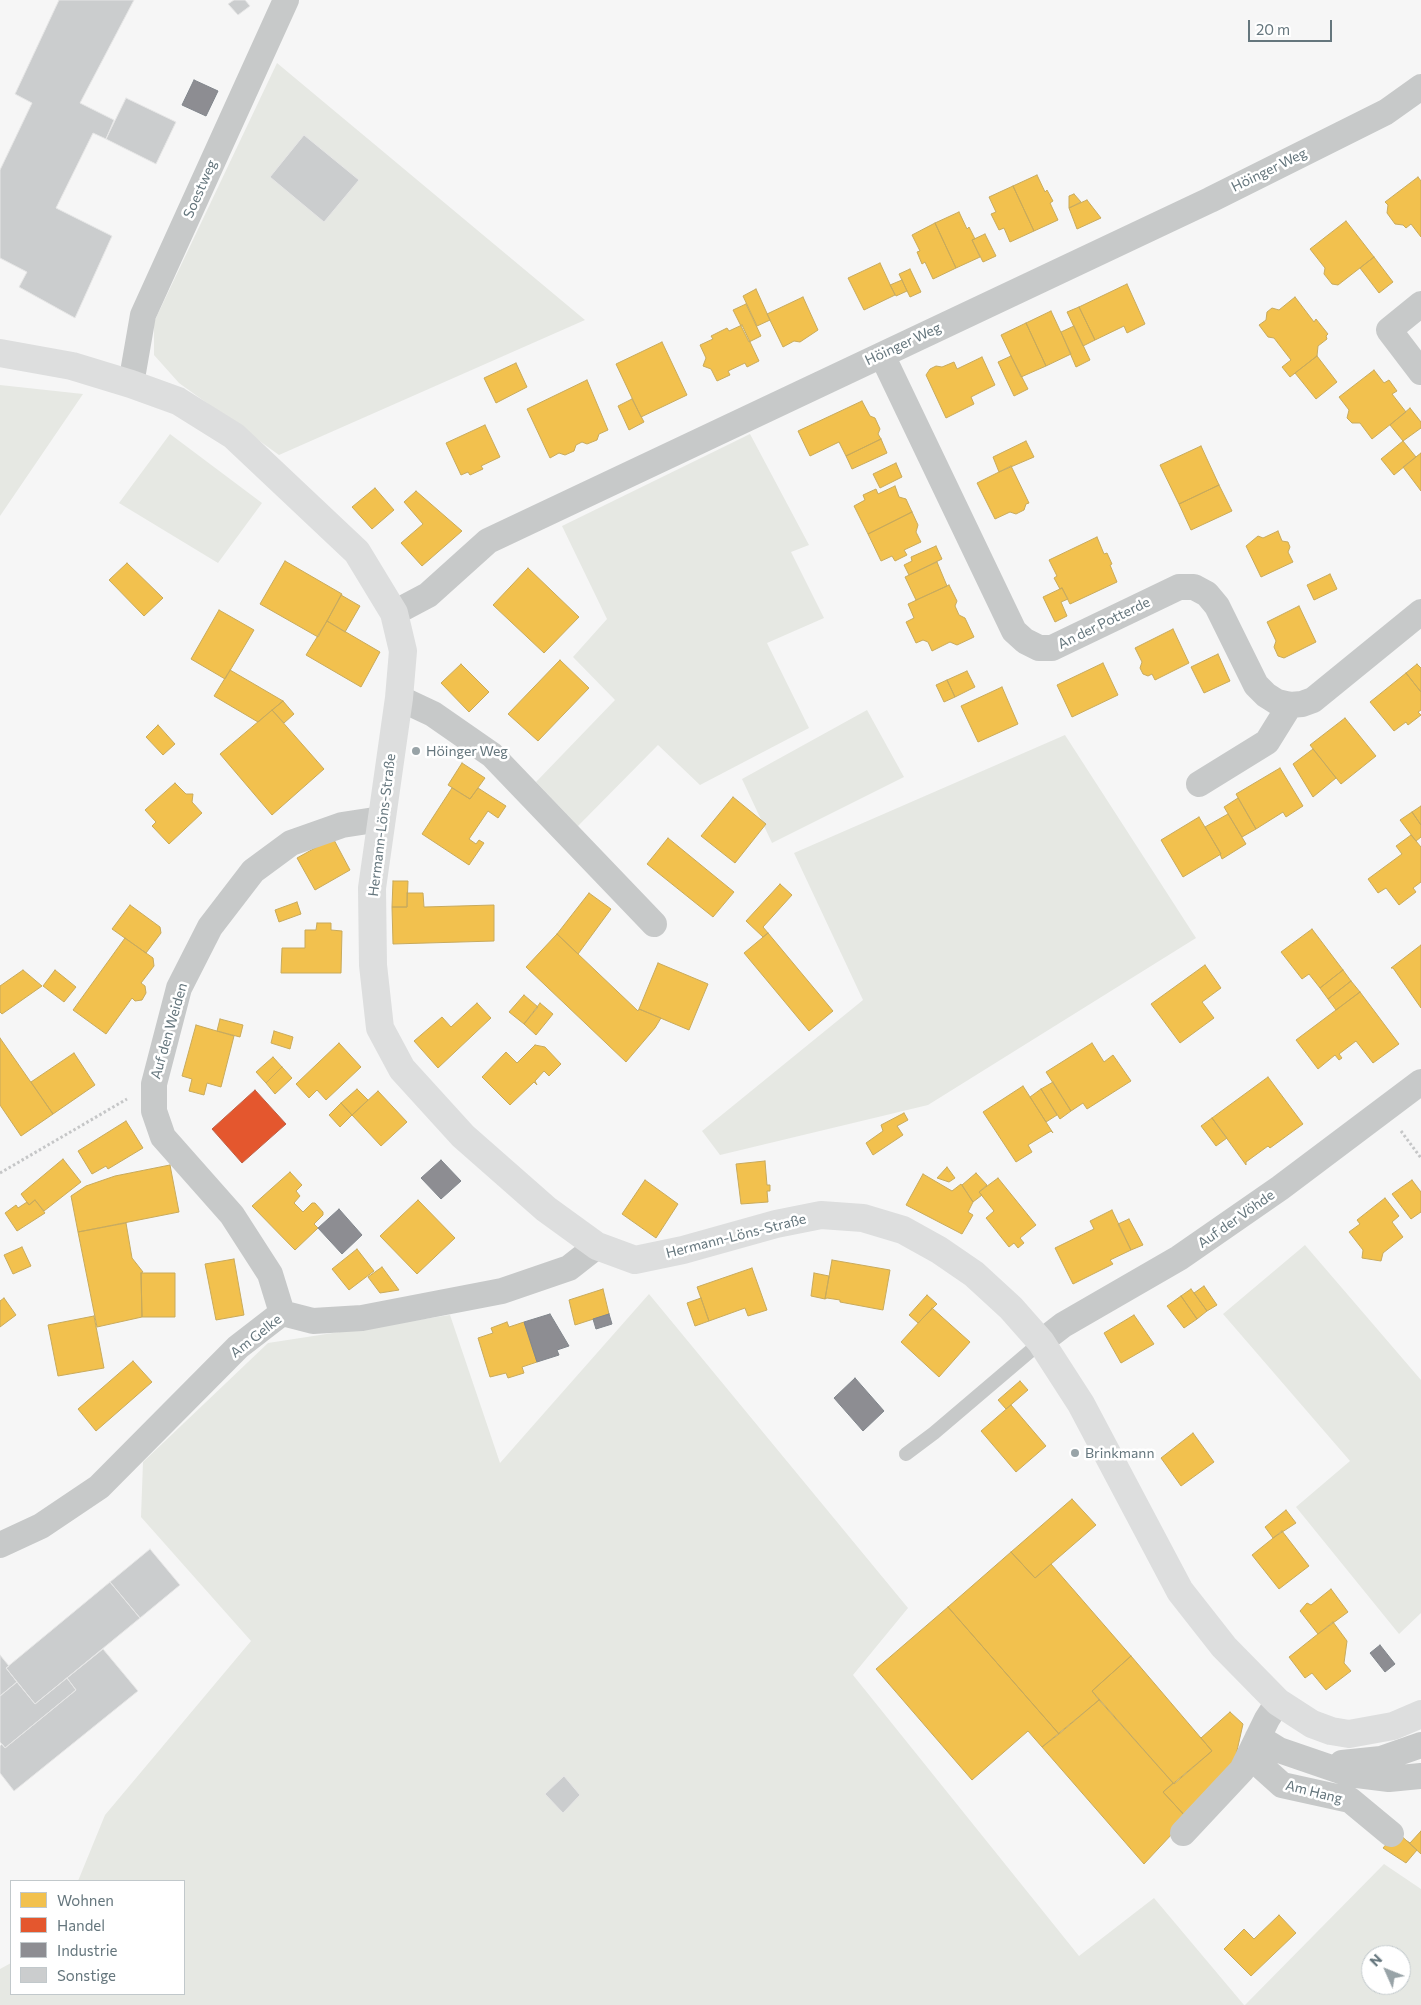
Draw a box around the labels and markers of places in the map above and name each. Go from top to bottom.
place label: Höinger Weg [426,743,508,759]
marker: Höinger Weg [410,745,422,757]
place label: Brinkmann [1085,1445,1154,1461]
marker: Brinkmann [1069,1447,1081,1459]

